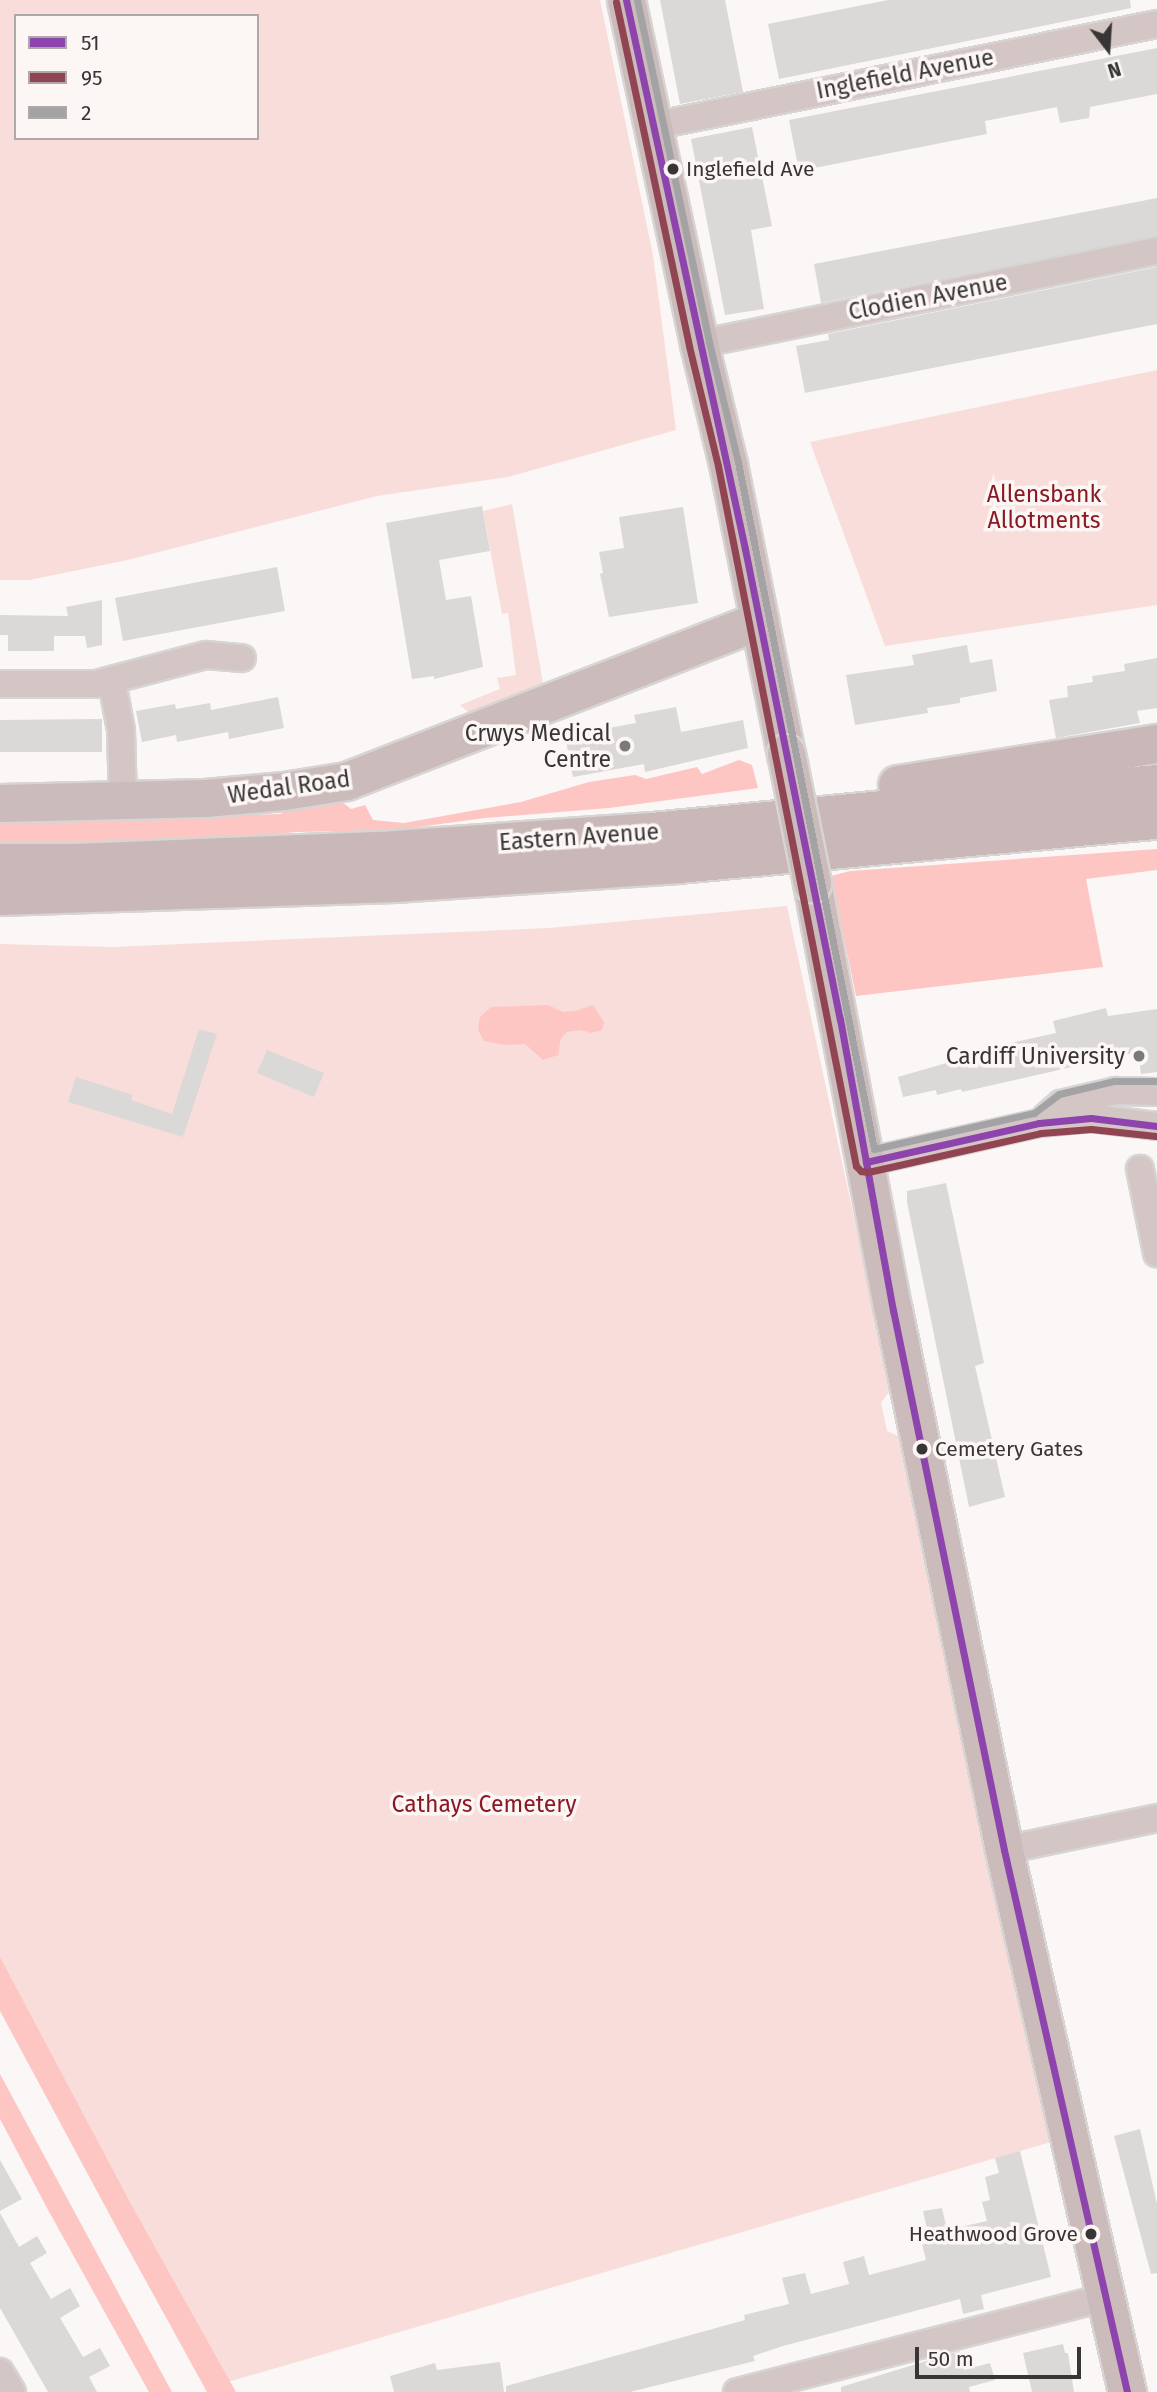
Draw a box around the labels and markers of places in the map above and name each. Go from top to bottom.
place label: Inglefield Ave [686,156,814,182]
marker: Inglefield Ave [666,162,680,176]
place label: Crwys Medical Centre [465,719,611,773]
marker: Crwys Medical Centre [617,738,633,754]
place label: Cardiff University [946,1042,1125,1070]
marker: Cardiff University [1131,1048,1147,1064]
place label: Cemetery Gates [935,1436,1083,1462]
marker: Cemetery Gates [915,1442,929,1456]
place label: Heathwood Grove [909,2221,1078,2247]
marker: Heathwood Grove [1084,2227,1098,2241]

